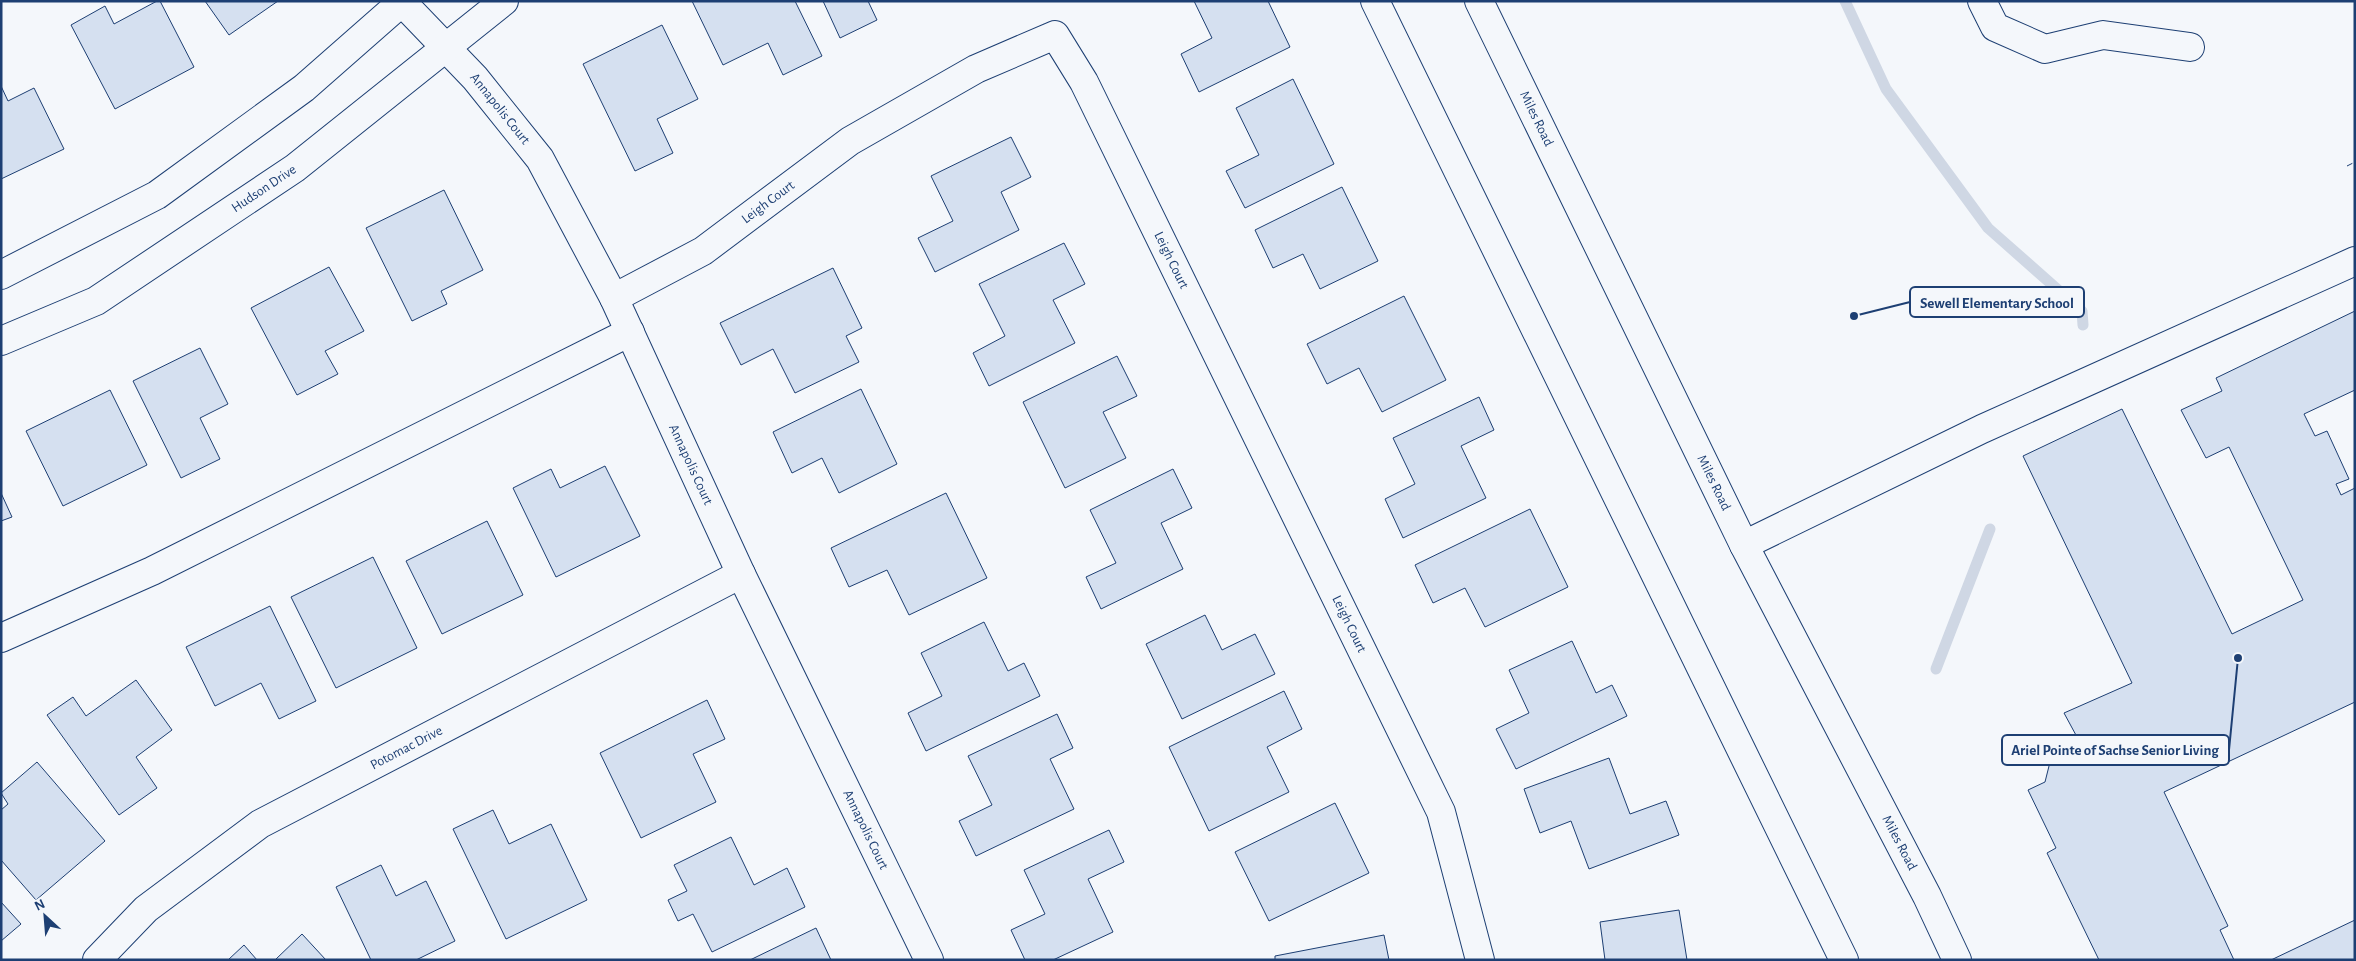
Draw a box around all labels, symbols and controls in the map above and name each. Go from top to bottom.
street label: Annapolis Court [467,71,533,148]
street label: Miles Road [1517,89,1556,149]
street label: Hudson Drive [229,162,299,215]
street label: Leigh Court [739,178,797,226]
street label: Leigh Court [1151,229,1191,292]
callout: Sewell Elementary School [1910,287,2084,317]
text: Sewell Elementary School [1920,296,2074,311]
street label: Annapolis Court [666,422,715,507]
street label: Miles Road [1694,453,1733,513]
street label: Leigh Court [1329,593,1369,655]
street label: Potomac Drive [368,723,445,772]
callout: Ariel Pointe of Sachse Senior Living [2002,735,2229,765]
text: Ariel Pointe of Sachse Senior Living [2011,743,2219,758]
street label: Annapolis Court [840,788,891,872]
street label: Miles Road [1879,813,1919,873]
north arrow [20,891,70,941]
text: N [32,897,47,914]

